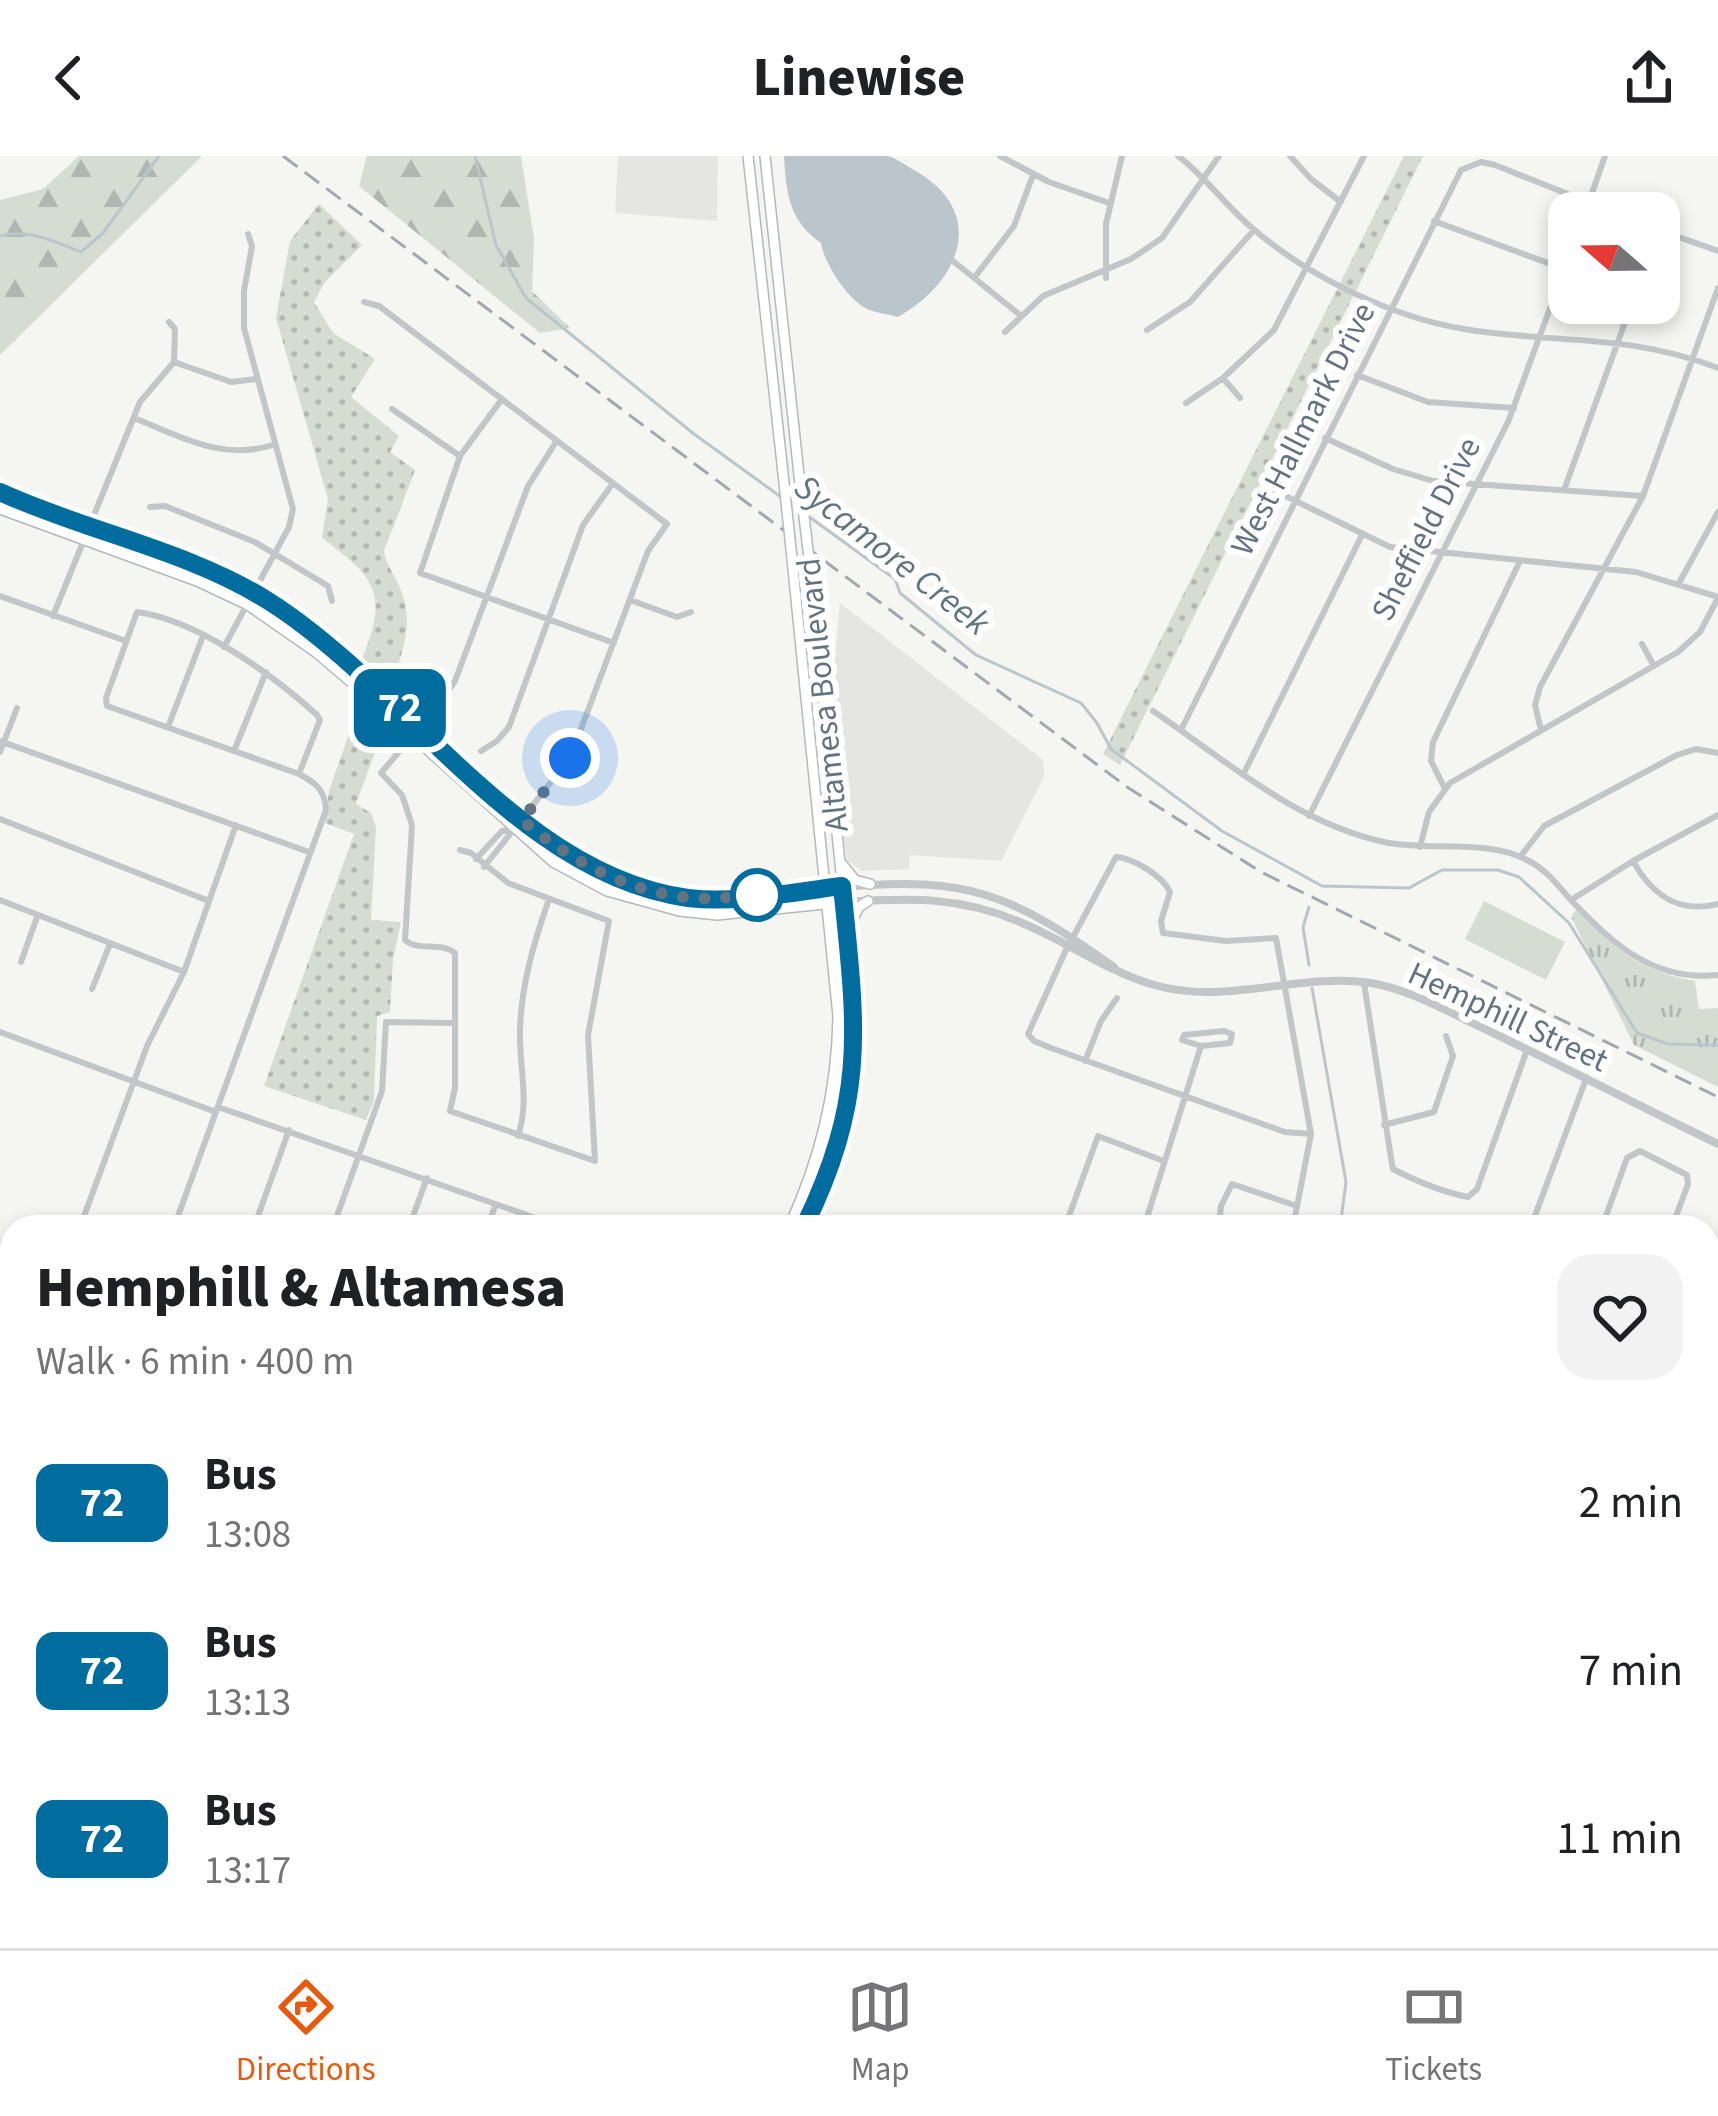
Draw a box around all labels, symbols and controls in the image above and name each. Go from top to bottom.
text: Linewise [753,40,965,117]
icon: back [36,45,102,111]
icon: share [1616,45,1682,111]
north arrow [1548,192,1680,324]
map controls [1548,192,1680,324]
street label: West Hallmark Drive [1219,294,1387,564]
street label: Sheffield Drive [1360,429,1492,629]
water label: Sycamore Creek [783,462,1001,648]
street label: Altamesa Boulevard [785,556,861,834]
line badge: 72 [346,669,454,747]
text: 72 [378,678,422,738]
your location [540,728,600,788]
unlabelled marker [732,870,782,920]
street label: Hemphill Street [1400,950,1616,1084]
text: Hemphill & Altamesa [36,1248,566,1329]
button: heart [1557,1254,1683,1380]
text: Walk · 6 min · 400 m [36,1334,354,1390]
text: Bus [204,1443,277,1507]
text: 2 min [1579,1471,1683,1535]
text: 72 [80,1473,124,1533]
text: 13:08 [204,1507,291,1563]
text: Bus [204,1611,277,1675]
text: 7 min [1579,1639,1683,1703]
text: 72 [80,1641,124,1701]
text: 13:13 [204,1675,291,1731]
text: Bus [204,1779,277,1843]
text: 11 min [1556,1807,1683,1871]
text: 72 [80,1809,124,1869]
text: 13:17 [204,1843,291,1899]
tab: Directions [236,1974,376,2093]
tab: Map [847,1974,913,2093]
tab: Tickets [1385,1974,1482,2093]

